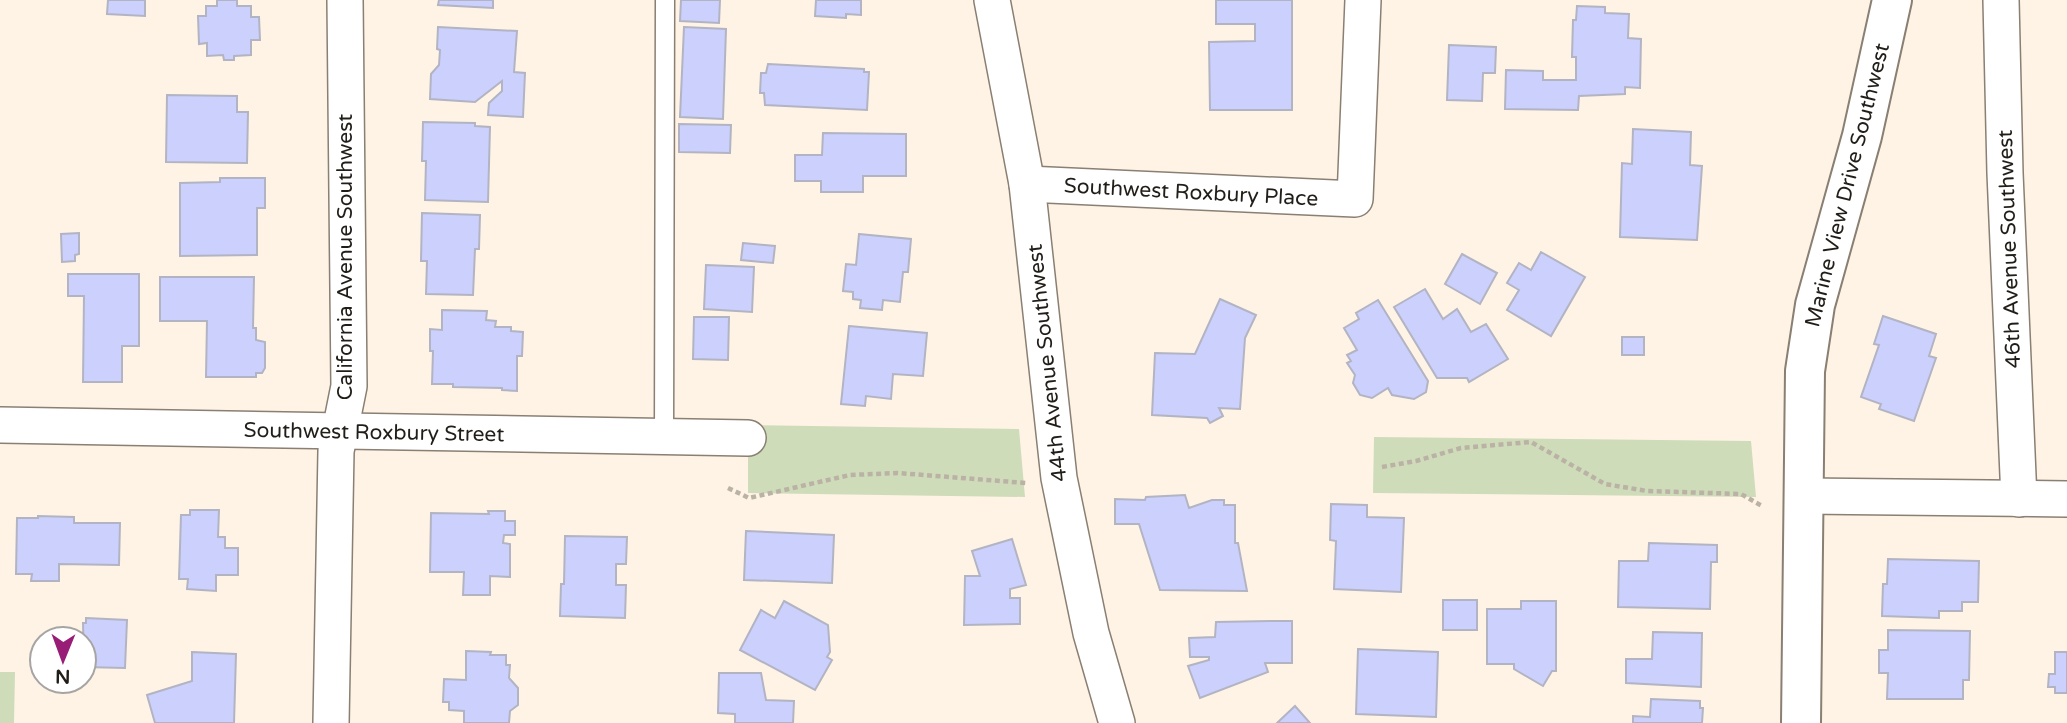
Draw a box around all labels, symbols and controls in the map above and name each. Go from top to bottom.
street label: Marine View Drive Southwest [1800,41,1895,330]
street label: California Avenue Southwest [333,114,358,400]
street label: 46th Avenue Southwest [1993,129,2026,369]
street label: Southwest Roxbury Place [1063,173,1319,212]
street label: 44th Avenue Southwest [1023,243,1072,483]
street label: Southwest Roxbury Street [243,418,504,447]
north arrow [28,625,98,695]
text: N [55,665,71,687]

